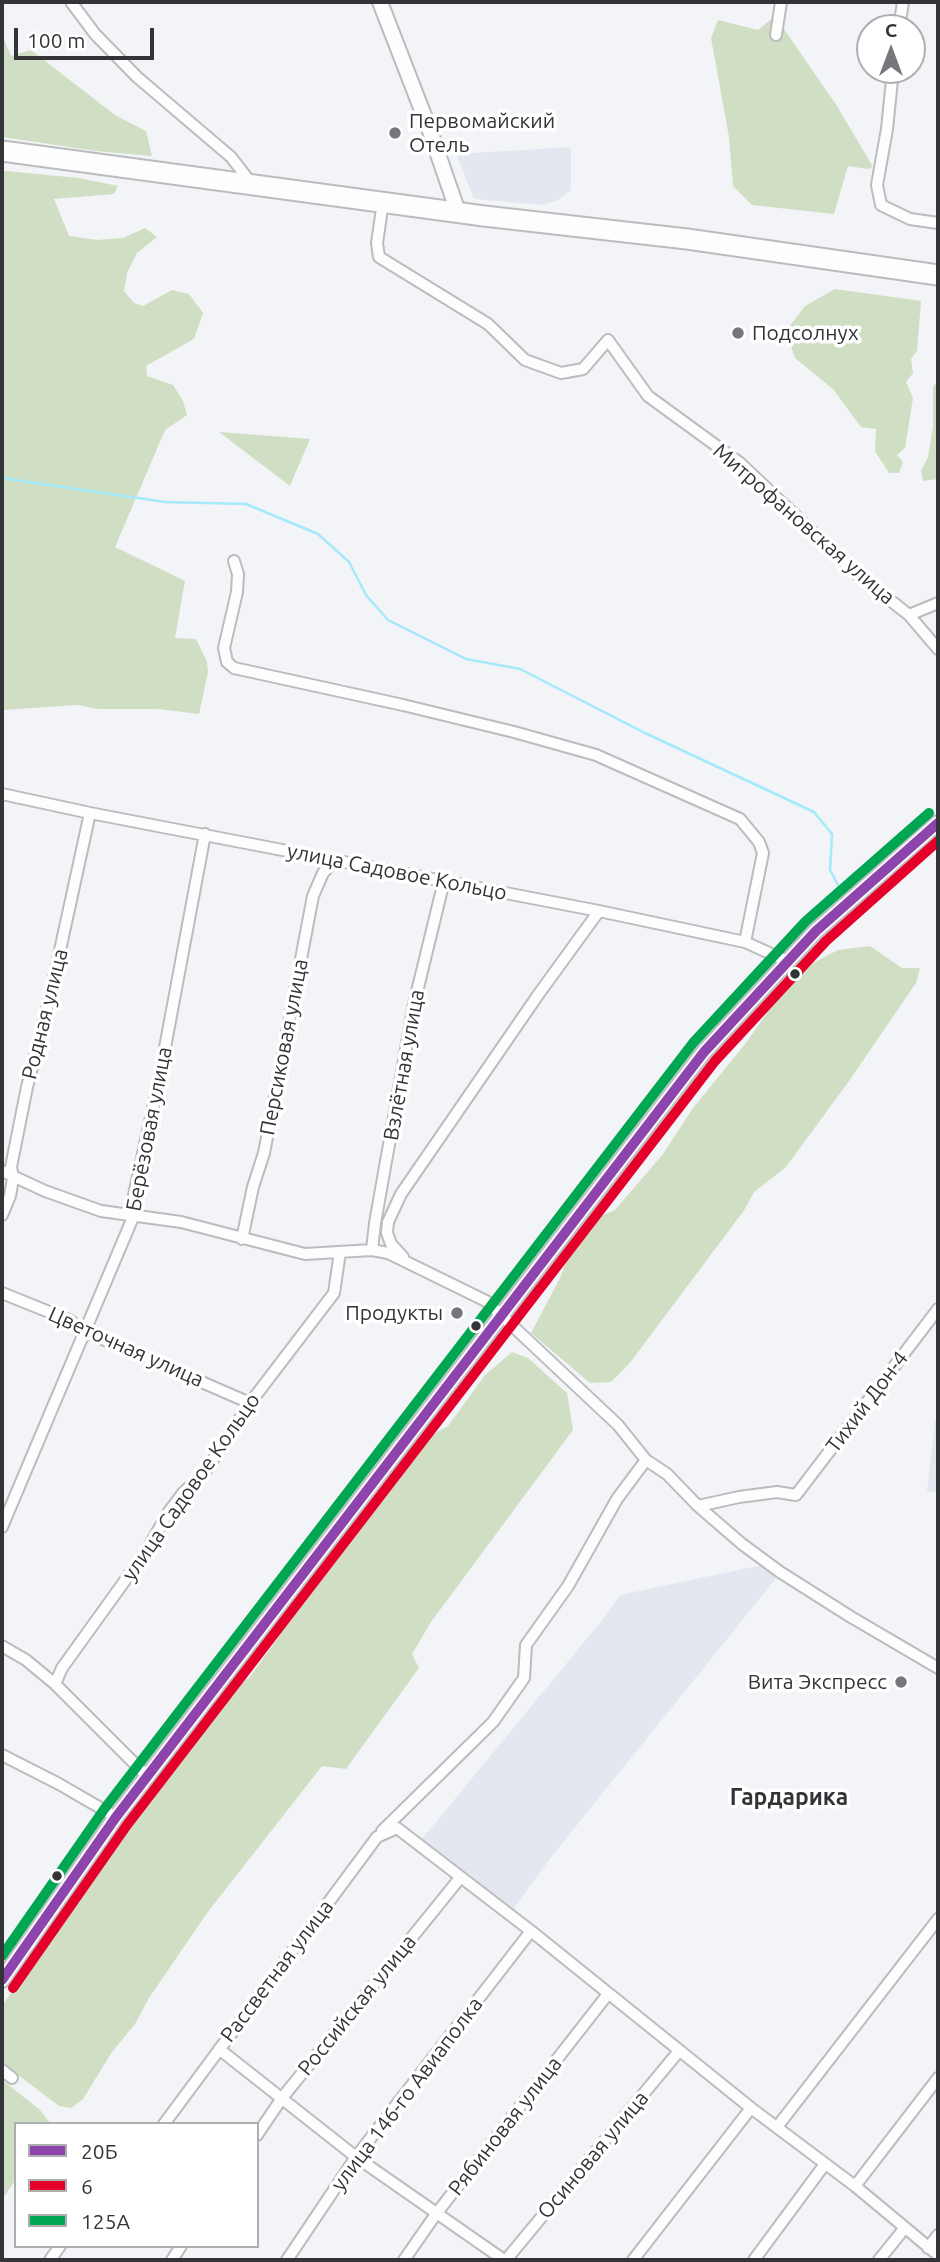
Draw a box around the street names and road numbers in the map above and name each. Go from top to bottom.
street label: Митрофановская улица [708,438,900,610]
street label: улица Садовое Кольцо [285,838,509,906]
street label: Родная улица [17,946,73,1082]
street label: Персиковая улица [255,957,313,1137]
street label: Взлётная улица [378,987,430,1143]
street label: Берёзовая улица [121,1045,177,1213]
street label: Цветочная улица [44,1301,208,1393]
street label: Тихий Дон-4 [821,1346,913,1458]
street label: улица Садовое Кольцо [117,1388,265,1586]
street label: Рассветная улица [215,1895,339,2047]
street label: Российская улица [292,1929,422,2081]
street label: улица 146-го Авиаполка [326,1992,488,2196]
street label: Рябиновая улица [443,2052,567,2200]
street label: Осиновая улица [532,2086,654,2224]

